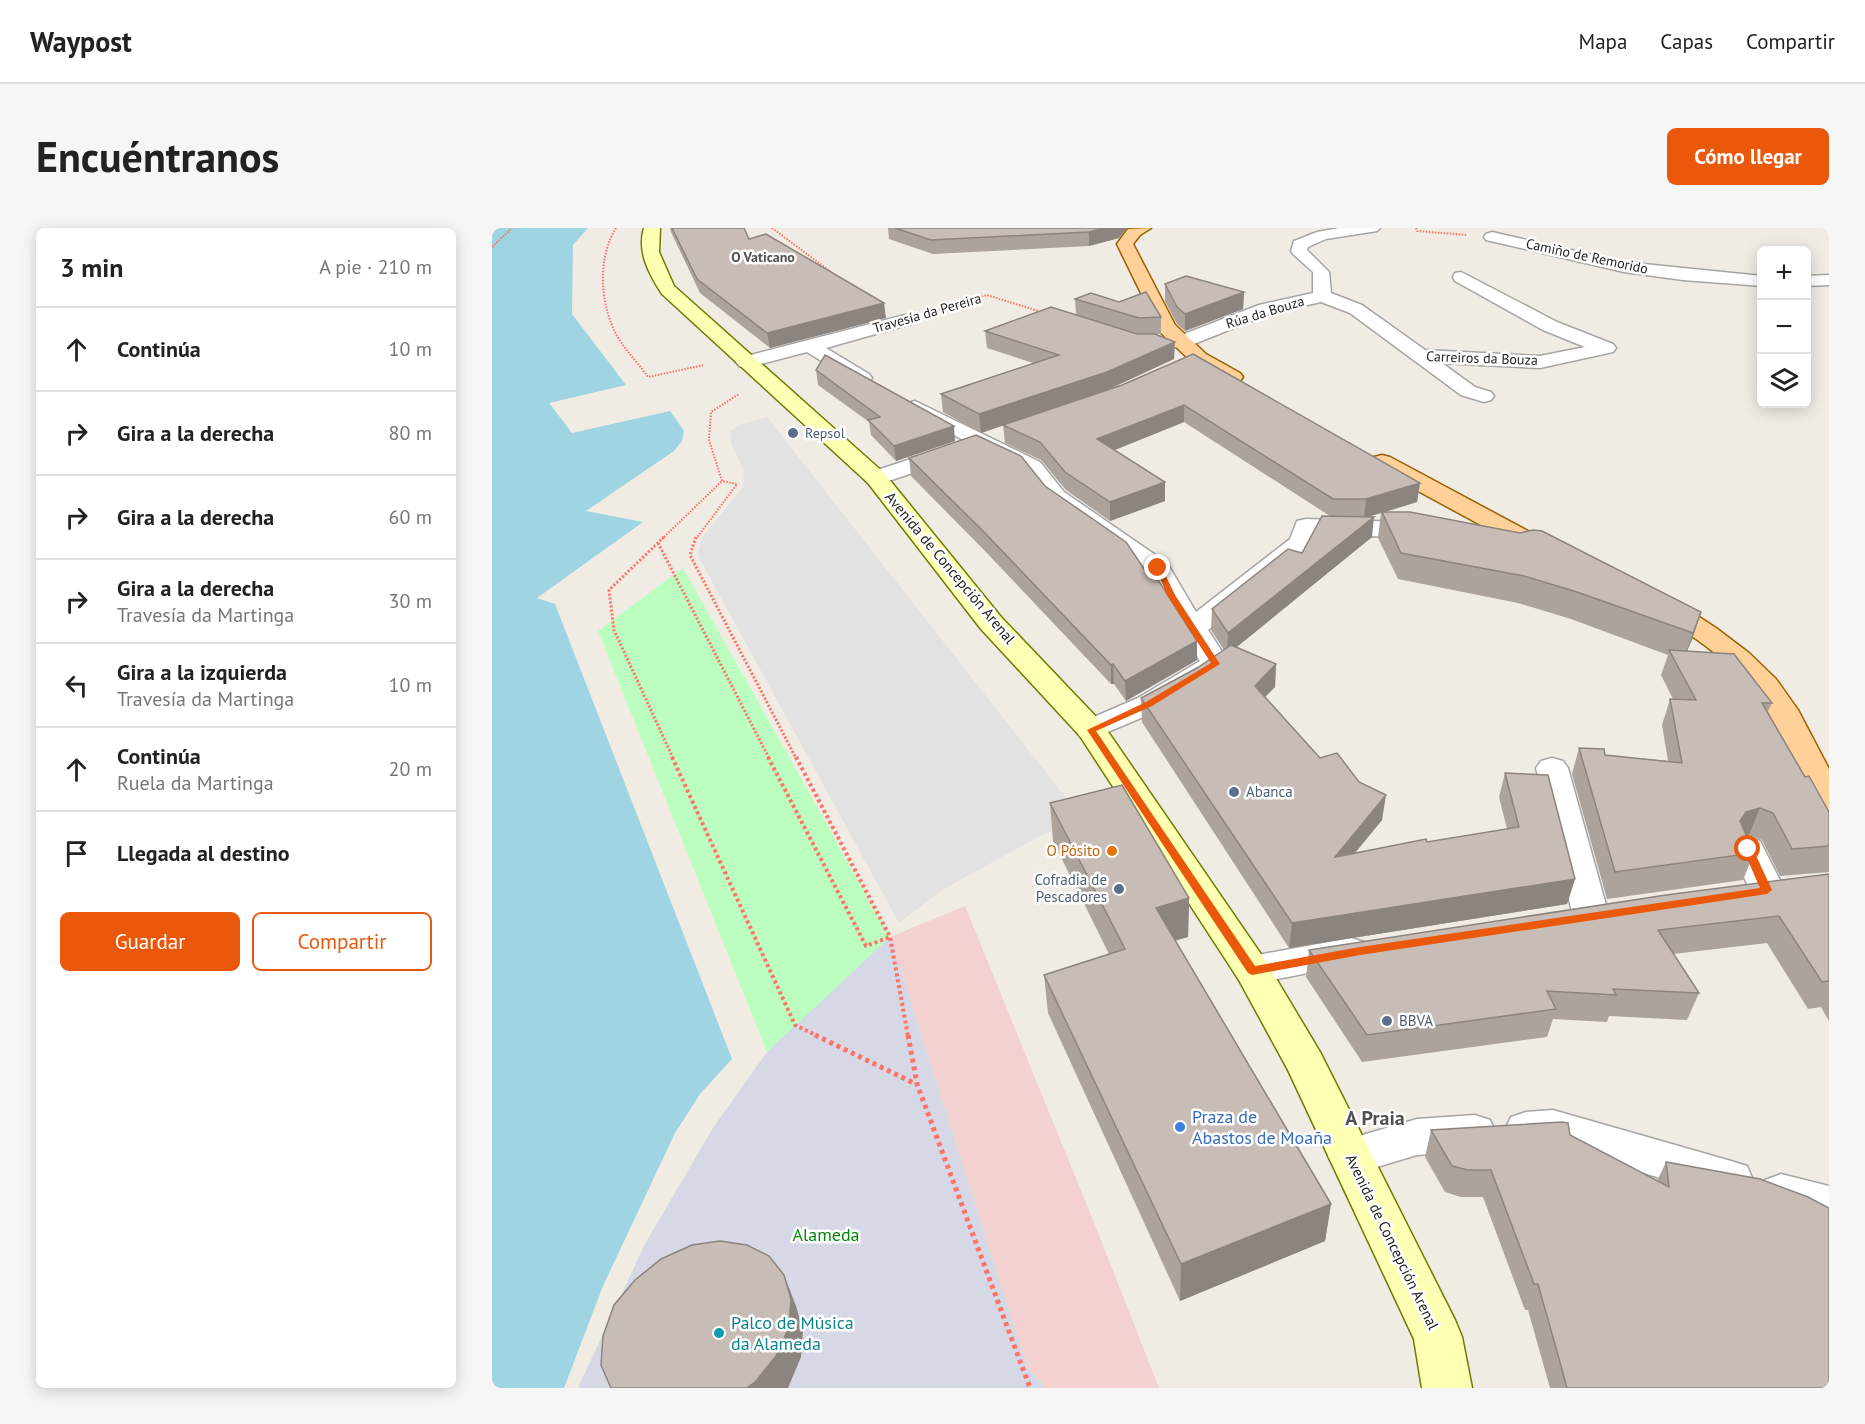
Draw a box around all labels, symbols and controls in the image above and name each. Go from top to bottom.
text: Waypost [30,23,132,60]
text: Mapa [1579,28,1627,55]
text: Capas [1660,28,1713,55]
text: Compartir [1746,28,1835,55]
button: Cómo llegar [1667,128,1829,185]
text: Encuéntranos [36,129,279,184]
street label: Camiño de Remorido [1524,234,1650,278]
map controls [1757,246,1811,408]
button: + [1757,246,1811,300]
district label: O Vaticano [731,248,795,266]
text: 3 min [60,251,123,284]
text: A pie · 210 m [319,254,432,280]
street label: Travesía da Pereira [871,289,983,337]
street label: Rúa da Bouza [1224,292,1306,332]
button: − [1757,300,1811,354]
icon: ahead [60,333,93,366]
text: Continúa [117,335,201,363]
text: 10 m [389,336,432,362]
street label: Carreiros da Bouza [1426,347,1538,369]
button: layers [1757,354,1811,408]
icon: right [60,417,93,450]
text: Gira a la derecha [117,419,274,447]
text: 80 m [389,420,432,446]
place label: Repsol [805,424,845,442]
marker: Repsol [786,426,800,440]
street label: Avenida de Concepción Arenal [881,488,1020,648]
icon: right [60,501,93,534]
text: Gira a la derecha [117,503,274,531]
text: 60 m [389,504,432,530]
route end [1144,554,1170,580]
text: Gira a la derecha [117,574,274,602]
icon: right [60,585,93,618]
text: 30 m [389,588,432,614]
text: Travesía da Martinga [117,602,294,628]
text: Gira a la izquierda [117,658,287,686]
icon: left [60,669,93,702]
text: 10 m [389,672,432,698]
text: Travesía da Martinga [117,686,294,712]
text: Continúa [117,742,201,770]
icon: ahead [60,753,93,786]
text: 20 m [389,756,432,782]
text: Ruela da Martinga [117,770,274,796]
place label: Abanca [1246,782,1293,801]
marker: Abanca [1227,785,1241,799]
route start [1734,835,1760,861]
icon: arrive [60,837,93,870]
text: Llegada al destino [117,839,290,867]
place label: O Pósito [1047,841,1100,860]
marker: O Pósito [1105,844,1119,858]
place label: Cofradia de Pescadores [1035,870,1107,906]
marker: Cofradia de Pescadores [1112,882,1126,896]
button: Guardar [60,912,240,971]
button: Compartir [252,912,432,971]
place label: BBVA [1399,1011,1433,1030]
marker: BBVA [1380,1014,1394,1028]
place label: Praza de Abastos de Moaña [1192,1105,1332,1149]
district label: A Praia [1345,1105,1405,1131]
marker: Praza de Abastos de Moaña [1173,1120,1187,1134]
street label: Avenida de Concepción Arenal [1342,1151,1444,1333]
park label: Alameda [792,1223,860,1246]
place label: Palco de Música da Alameda [731,1311,854,1355]
marker: Palco de Música da Alameda [712,1326,726,1340]

